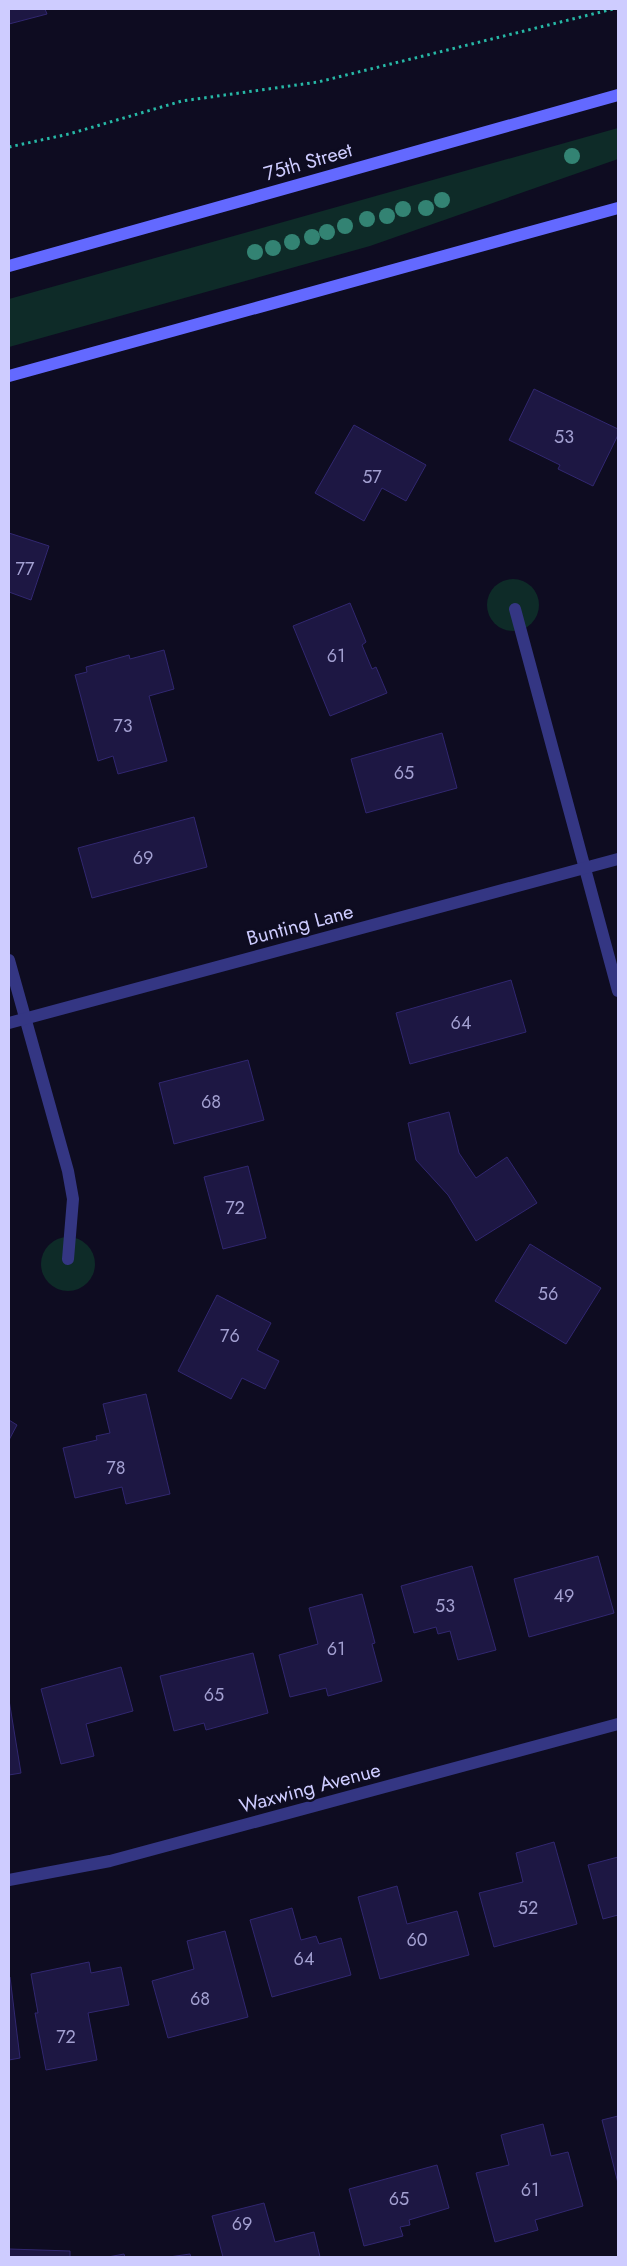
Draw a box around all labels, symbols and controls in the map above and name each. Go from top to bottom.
street label: 75th Street [260,135,356,188]
house number: 53 [554,424,574,450]
house number: 57 [362,464,382,490]
house number: 77 [16,556,35,582]
house number: 61 [327,643,345,669]
house number: 73 [113,713,133,739]
house number: 65 [394,760,414,786]
house number: 69 [133,845,153,871]
street label: Bunting Lane [243,897,357,953]
house number: 64 [451,1010,471,1036]
house number: 68 [201,1089,221,1115]
house number: 72 [225,1195,245,1221]
house number: 56 [538,1281,558,1307]
house number: 76 [220,1323,240,1349]
house number: 78 [106,1455,126,1481]
house number: 49 [554,1583,574,1609]
house number: 53 [435,1593,455,1619]
house number: 61 [327,1636,345,1662]
house number: 65 [204,1682,224,1708]
street label: Waxwing Avenue [236,1755,384,1821]
house number: 52 [518,1895,538,1921]
house number: 60 [406,1927,428,1953]
house number: 64 [294,1946,314,1972]
house number: 68 [190,1986,210,2012]
house number: 72 [56,2024,76,2050]
house number: 61 [521,2177,539,2203]
house number: 65 [389,2186,409,2212]
house number: 69 [232,2211,252,2237]

